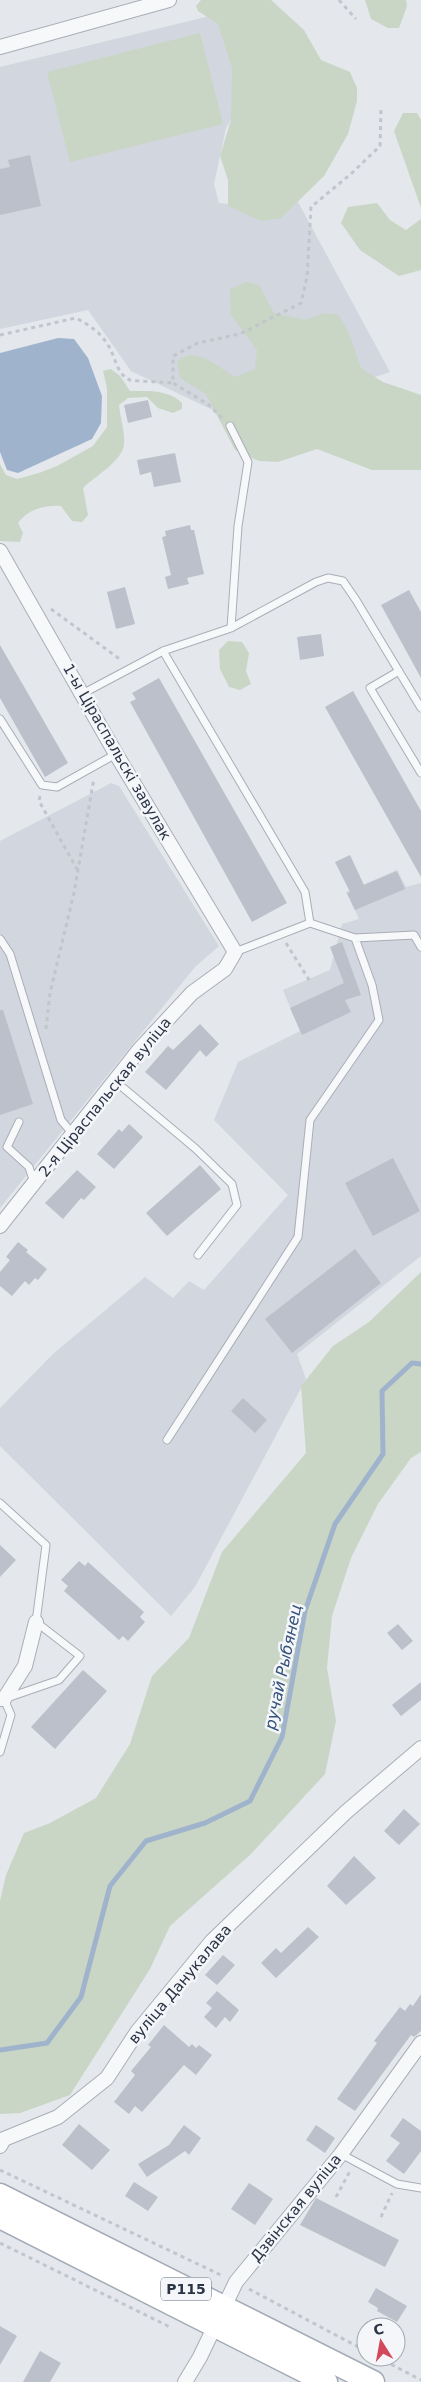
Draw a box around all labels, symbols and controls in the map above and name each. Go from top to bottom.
street label: 1-ы Ціраспальскі завулак [59,661,175,843]
street label: 2-я Ціраспальская вуліца [35,1014,175,1180]
water label: ручай Рыбянец [260,1603,306,1732]
street label: вуліца Данукалава [125,1921,235,2047]
street label: Дзвінская вуліца [247,2150,345,2266]
road number: Р115 [161,2278,211,2300]
north arrow [356,2317,406,2367]
text: С [372,2320,385,2338]

